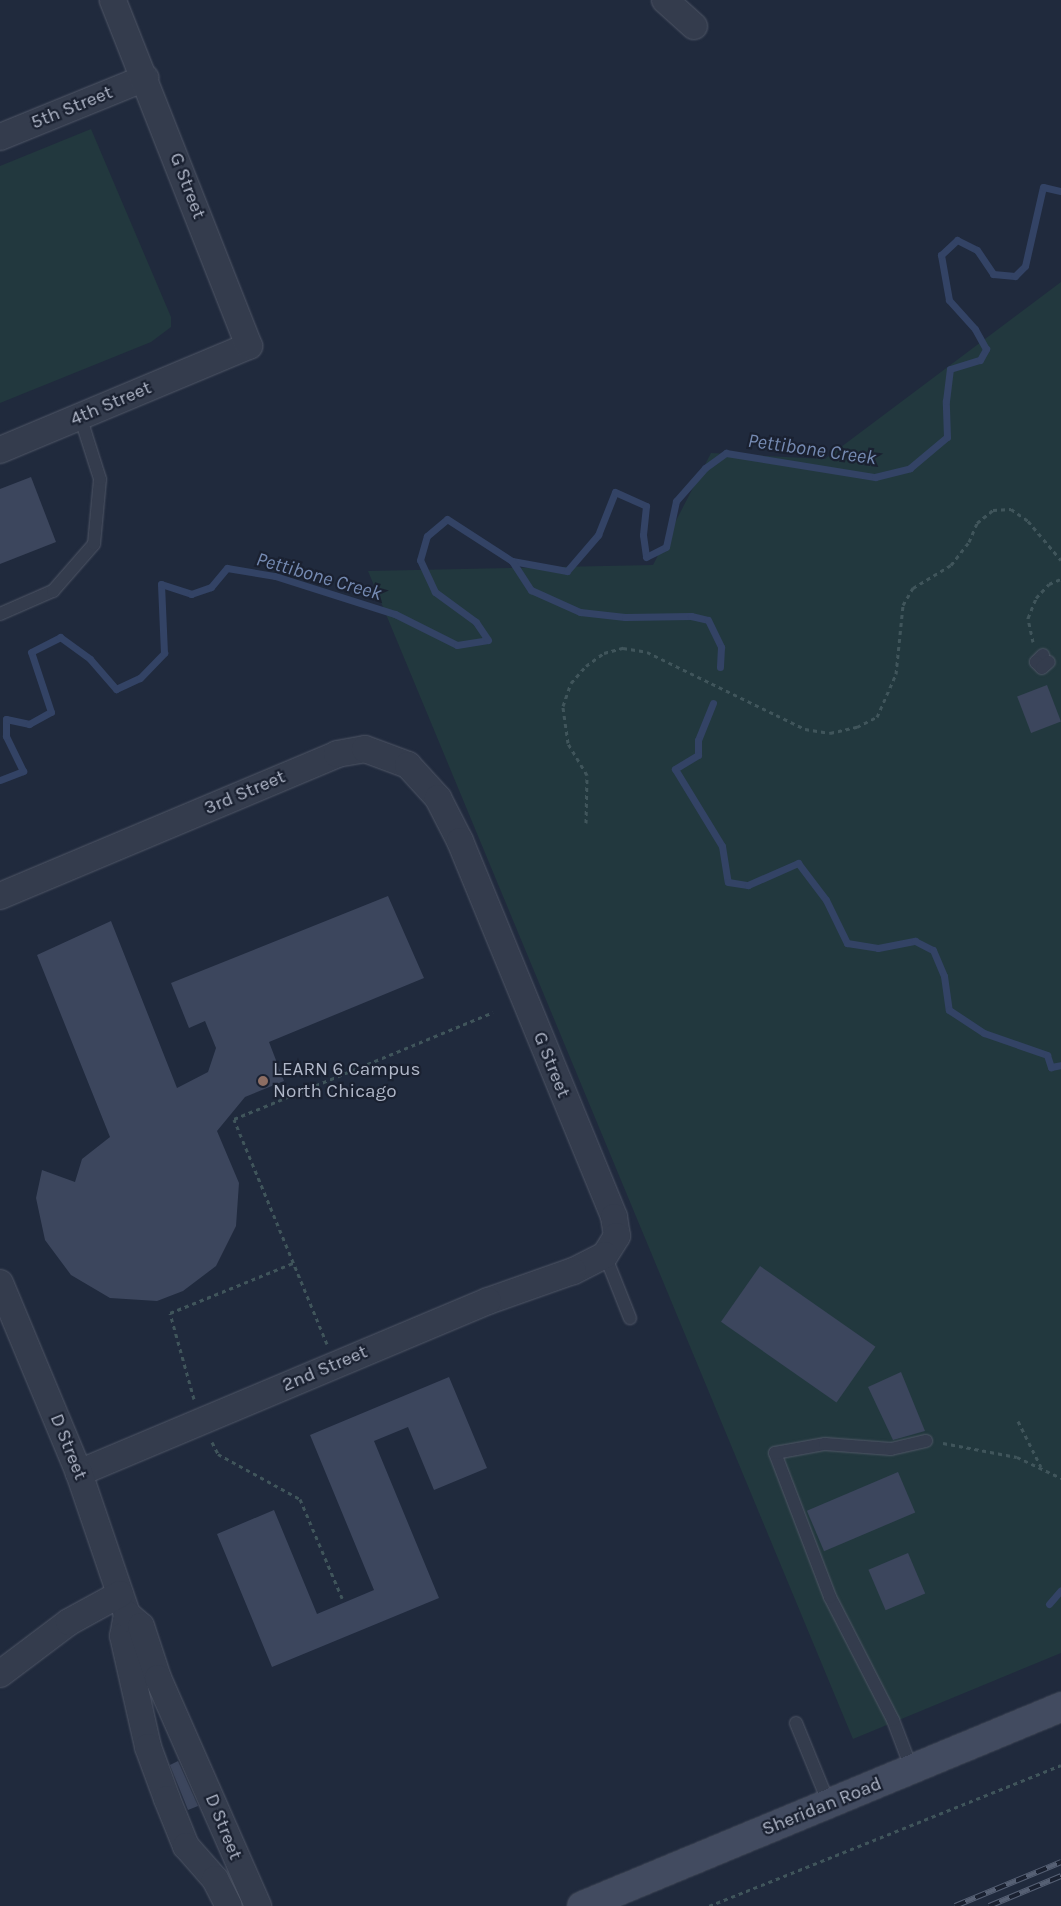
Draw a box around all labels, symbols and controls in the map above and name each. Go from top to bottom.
street label: 5th Street [28,81,116,135]
street label: G Street [164,150,210,222]
street label: 4th Street [67,377,155,431]
water label: Pettibone Creek [746,428,878,470]
water label: Pettibone Creek [253,547,385,605]
street label: 3rd Street [201,766,289,820]
street label: G Street [528,1029,574,1101]
place label: LEARN 6 Campus North Chicago [273,1059,420,1103]
marker: LEARN 6 Campus North Chicago [257,1075,269,1087]
street label: 2nd Street [279,1341,371,1397]
street label: D Street [44,1411,92,1483]
street label: Sheridan Road [759,1773,885,1841]
street label: D Street [199,1791,247,1863]

